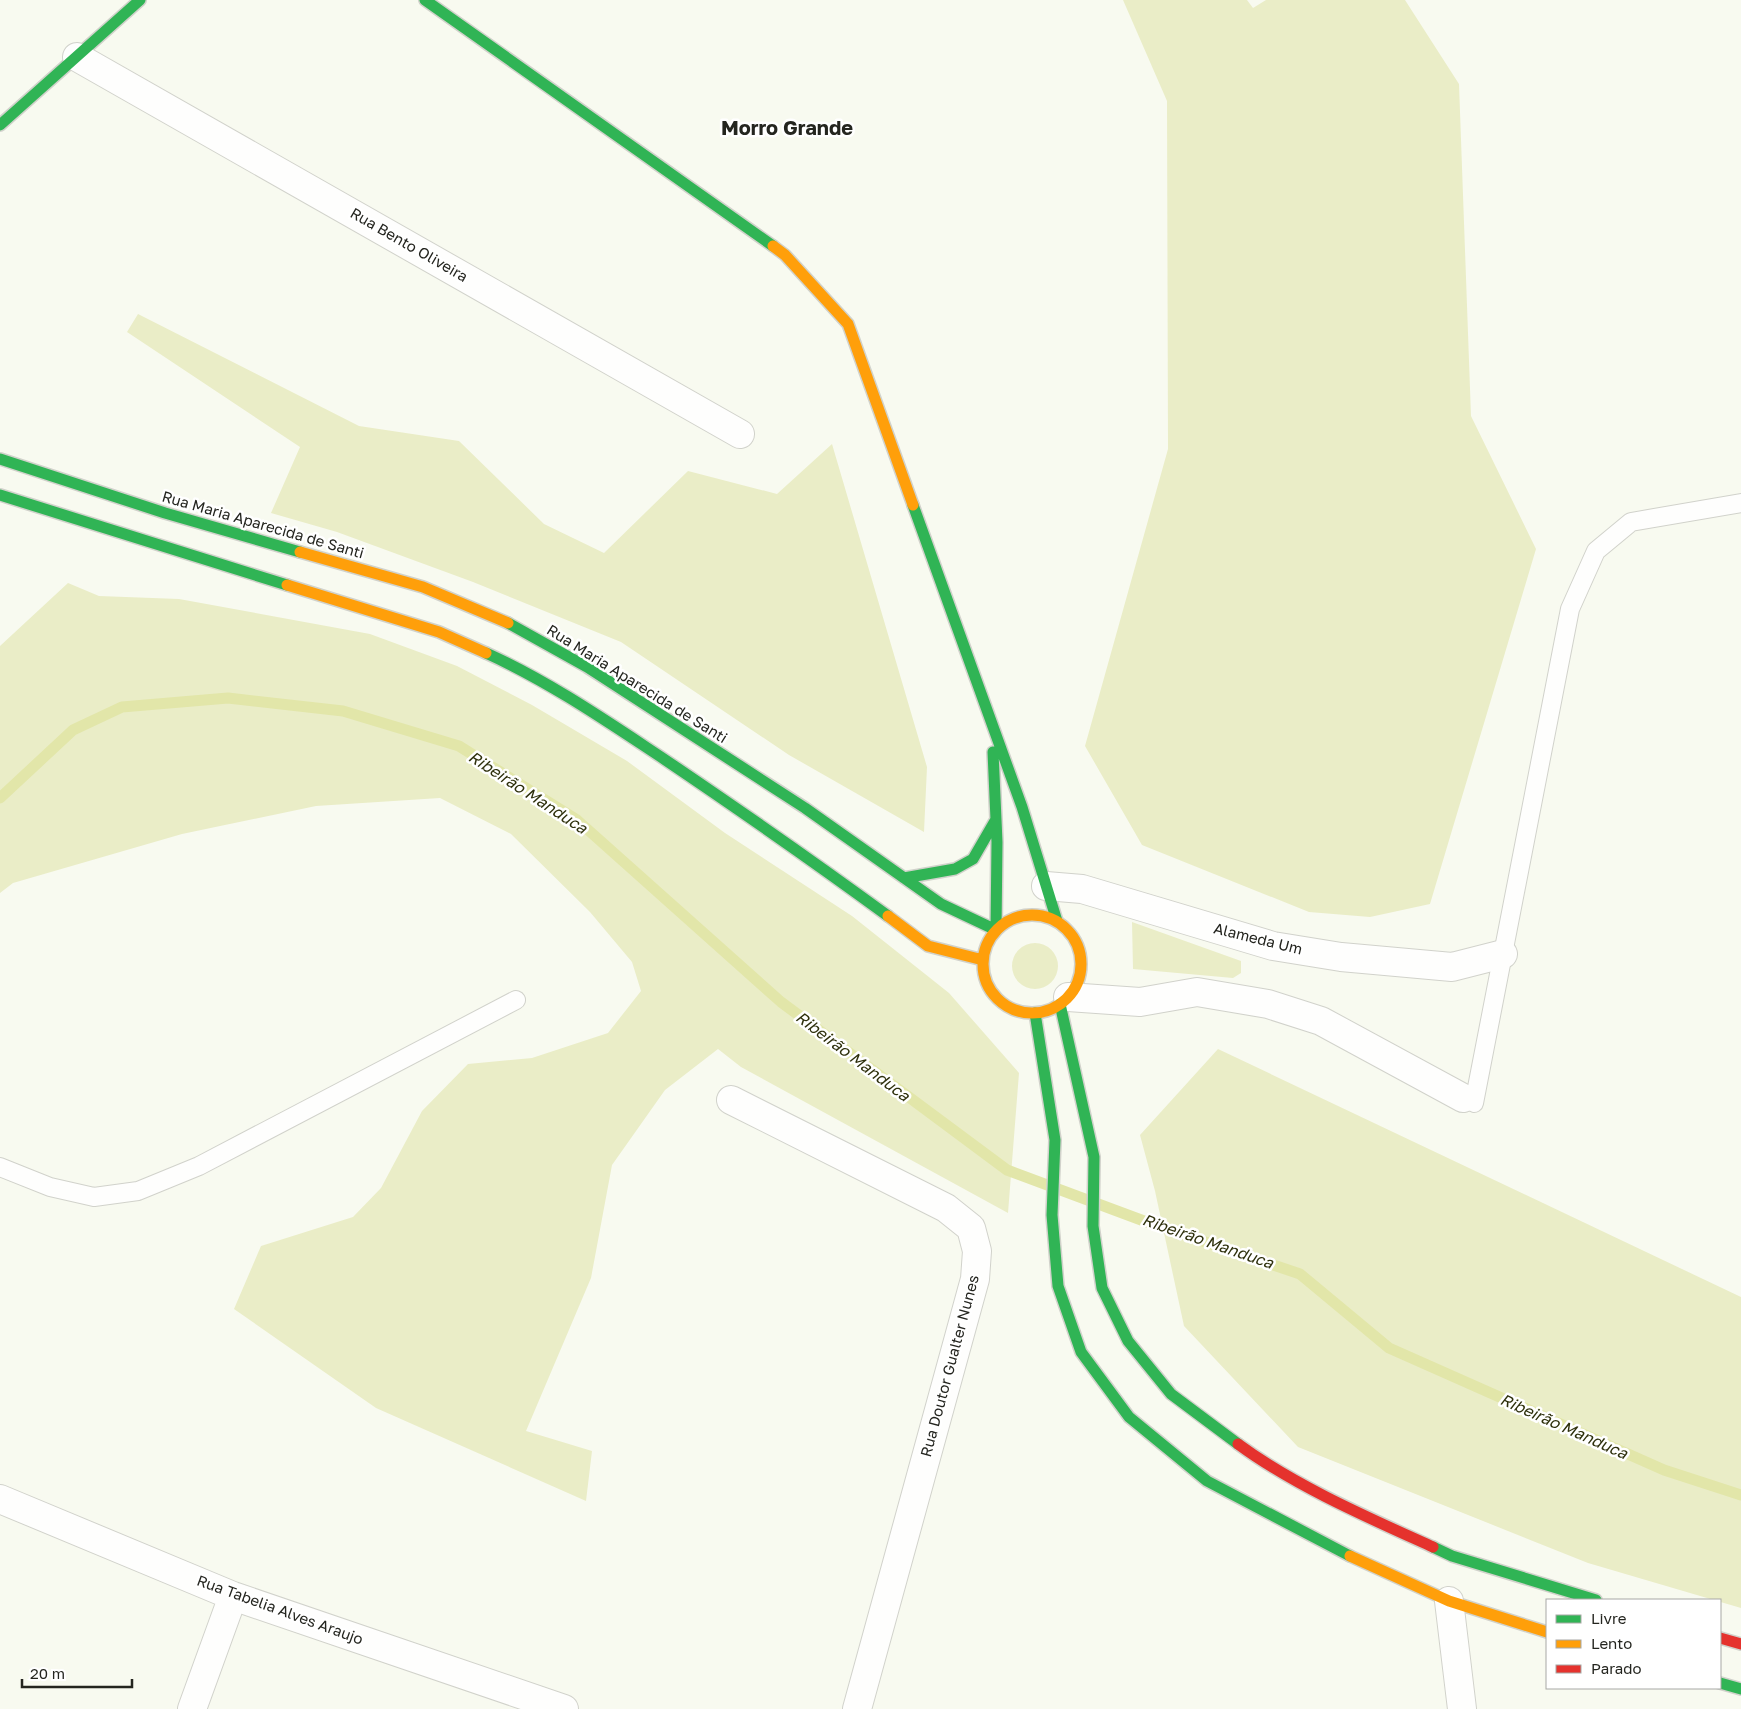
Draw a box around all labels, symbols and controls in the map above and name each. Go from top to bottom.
district label: Morro Grande [721,115,853,139]
street label: Rua Bento Oliveira [348,203,471,285]
street label: Rua Maria Aparecida de Santi [160,487,366,562]
street label: Rua Maria Aparecida de Santi [544,620,731,746]
water label: Ribeirão Manduca [465,746,592,838]
street label: Alameda Um [1212,918,1304,958]
water label: Ribeirão Manduca [792,1007,915,1106]
water label: Ribeirão Manduca [1140,1209,1277,1273]
street label: Rua Doutor Gualter Nunes [916,1273,982,1459]
water label: Ribeirão Manduca [1497,1389,1632,1463]
street label: Rua Tabelia Alves Araujo [195,1571,366,1648]
legend [1546,1599,1721,1689]
text: Livre [1591,1609,1627,1627]
text: Lento [1591,1634,1632,1652]
scale bar [22,1656,132,1688]
text: Parado [1591,1659,1642,1677]
text: 20 m [30,1664,65,1682]

